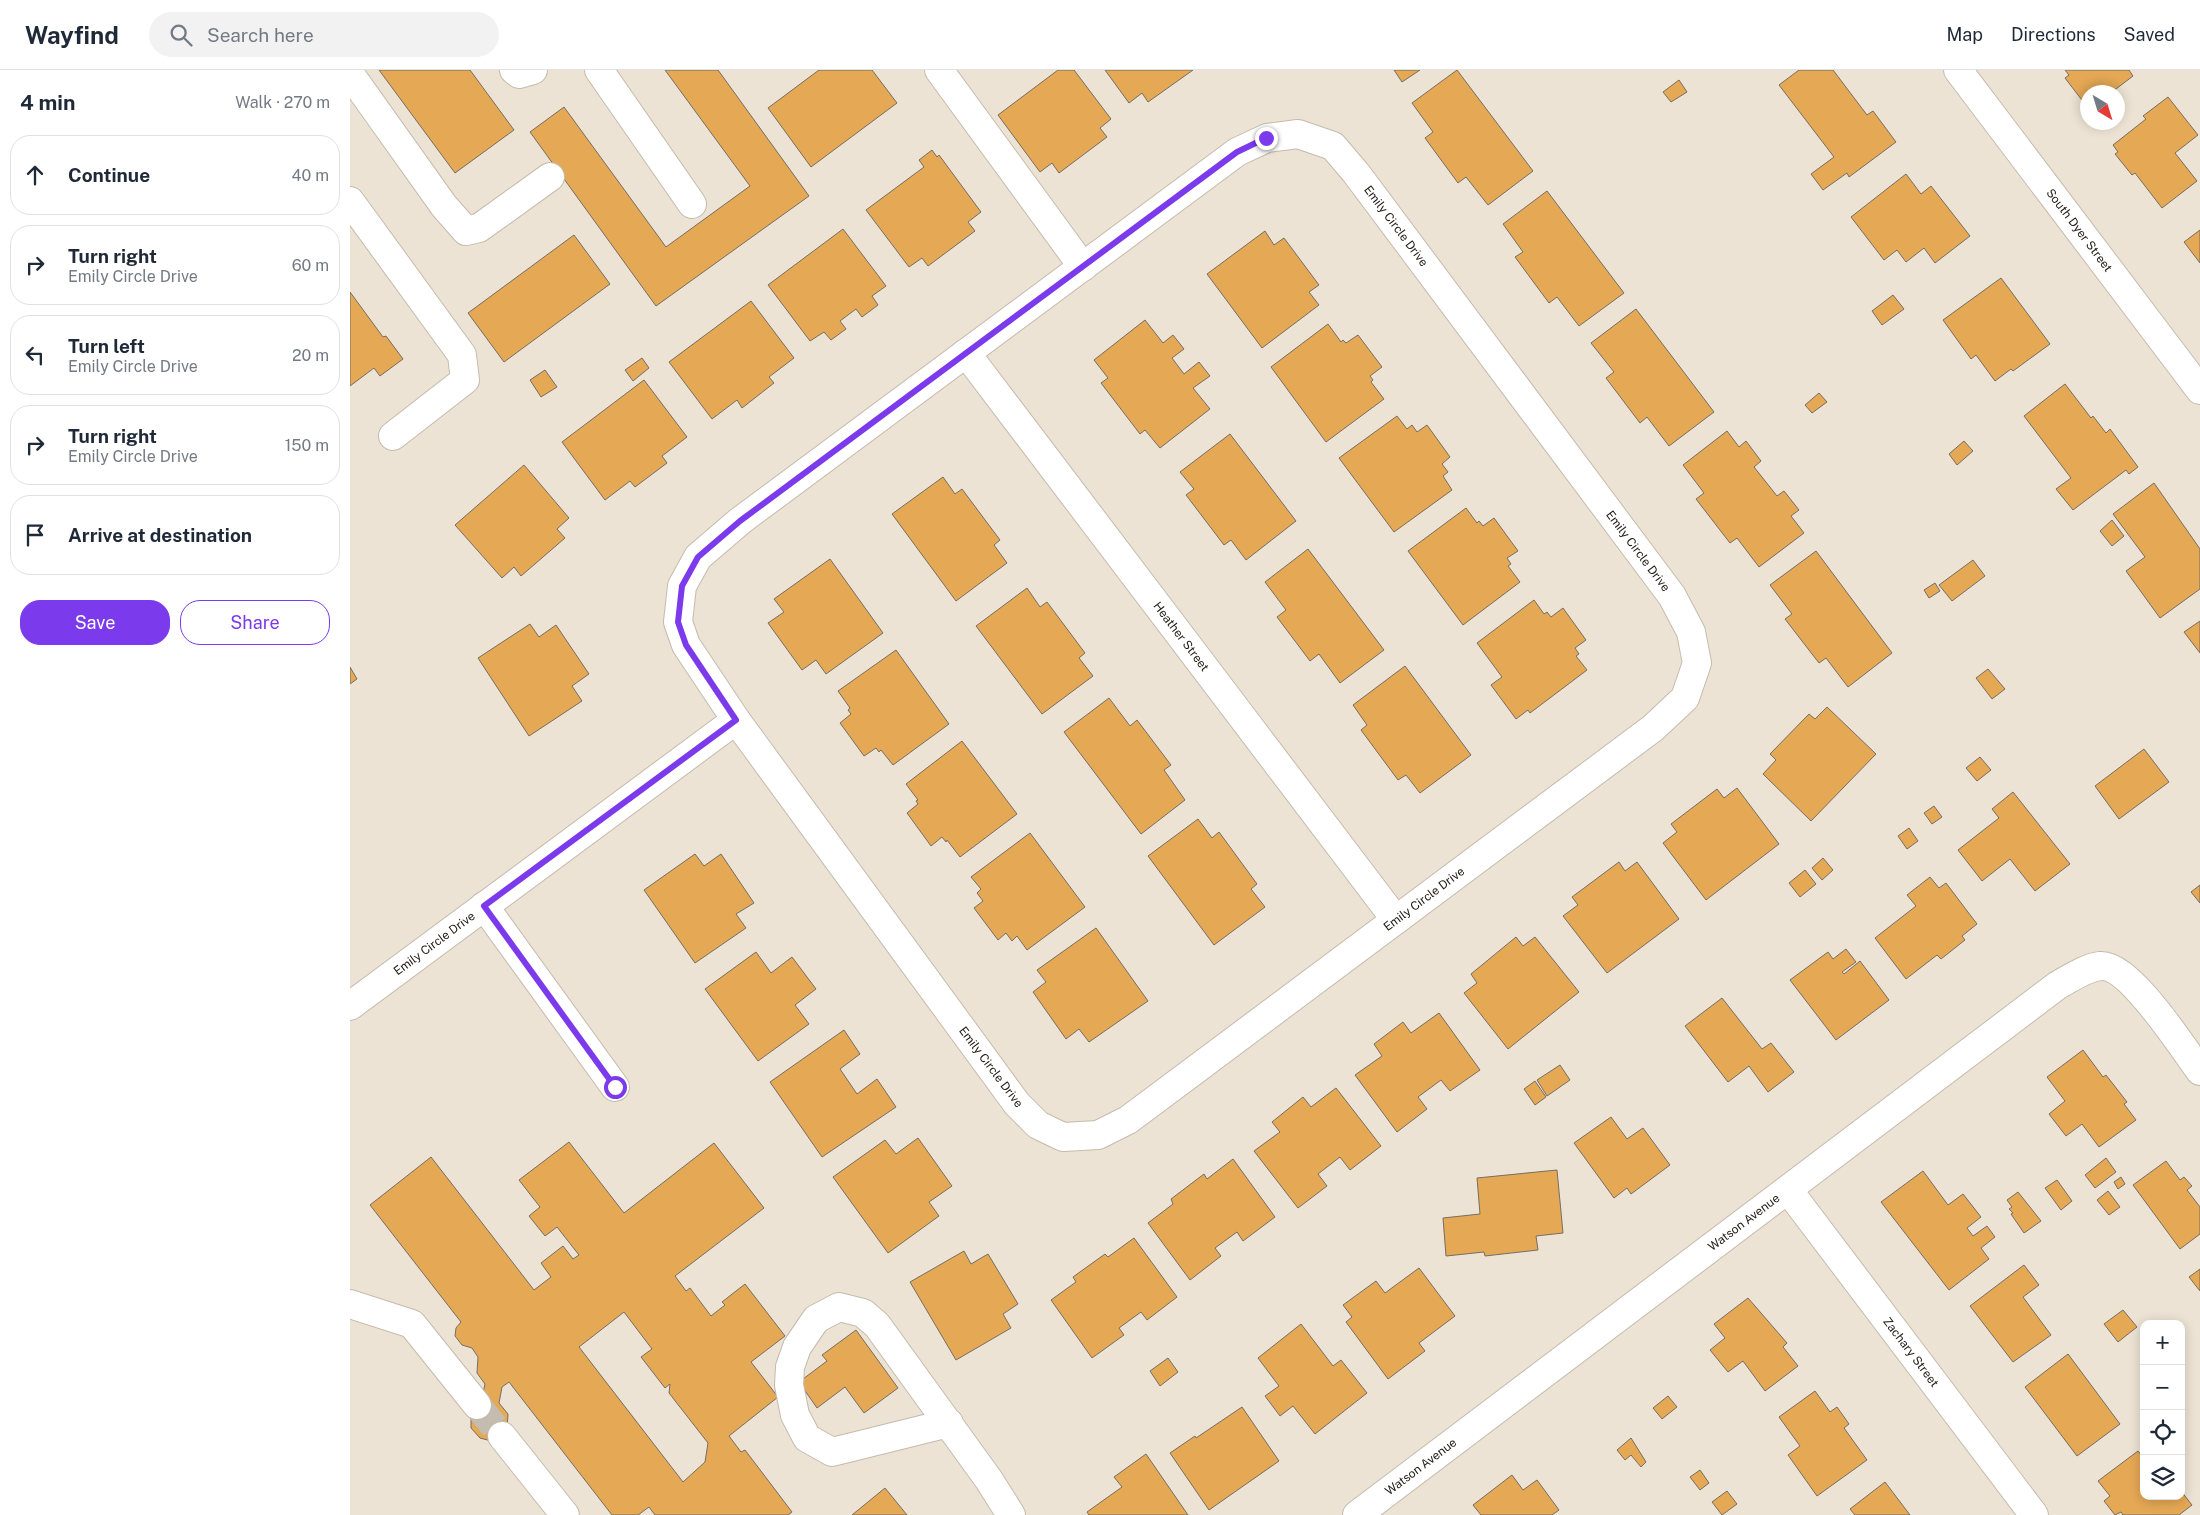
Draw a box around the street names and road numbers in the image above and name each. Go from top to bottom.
street label: Emily Circle Drive [1361,183,1431,269]
street label: South Dyer Street [2043,186,2115,275]
street label: Emily Circle Drive [1603,508,1673,594]
street label: Heather Street [1150,599,1212,674]
street label: Emily Circle Drive [1381,864,1467,934]
street label: Emily Circle Drive [391,909,478,978]
street label: Emily Circle Drive [956,1024,1026,1110]
street label: Watson Avenue [1705,1191,1783,1254]
street label: Zachary Street [1880,1315,1942,1390]
street label: Watson Avenue [1382,1435,1459,1498]

